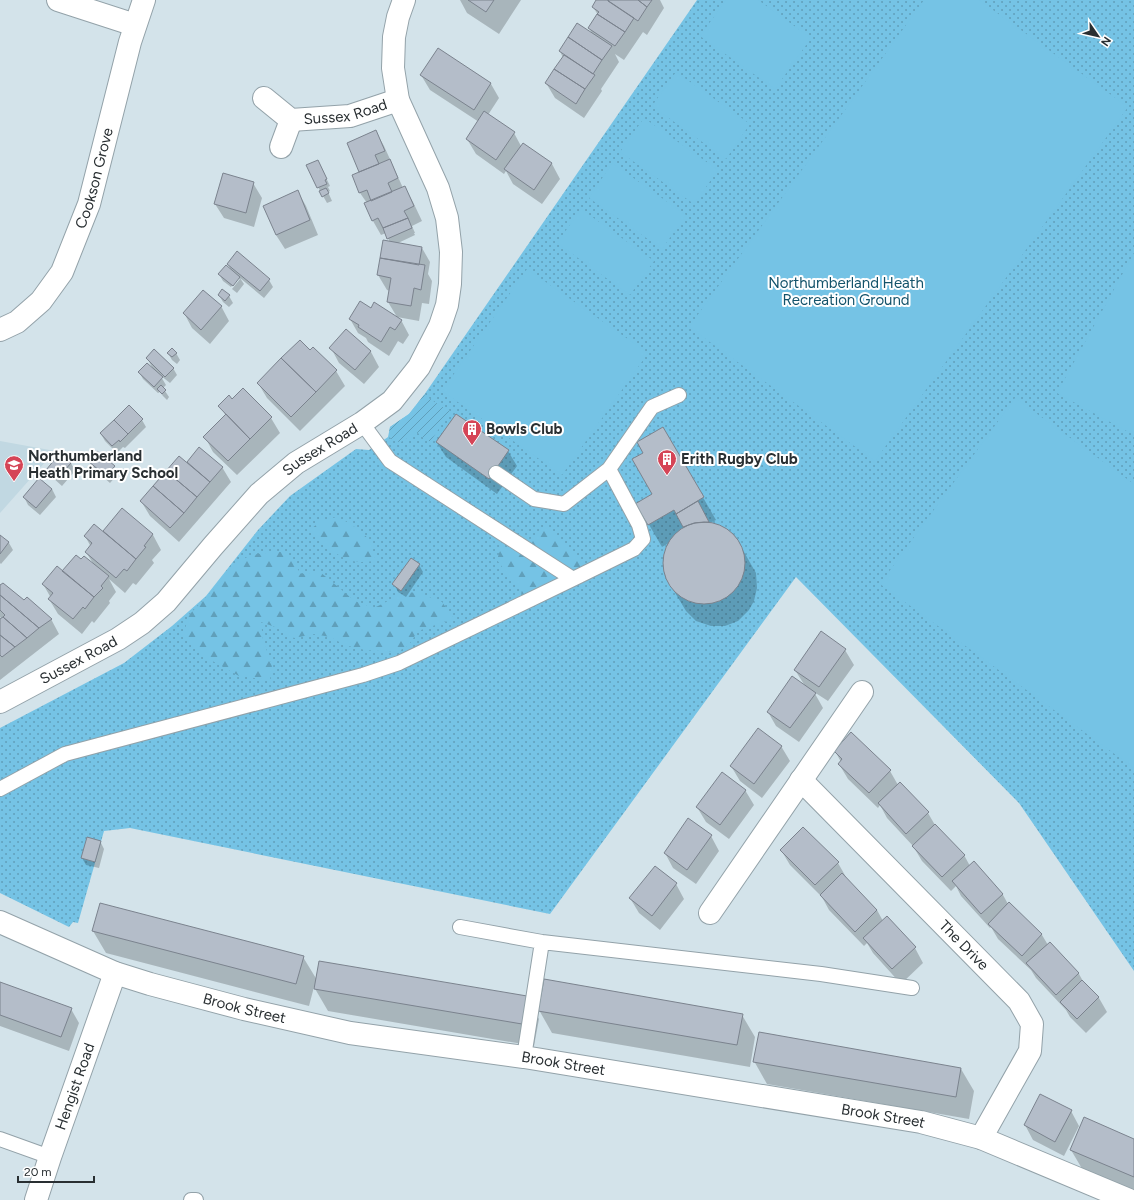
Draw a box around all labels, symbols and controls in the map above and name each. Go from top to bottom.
north arrow [1078,16,1118,56]
text: N [1098,34,1114,48]
street label: Sussex Road [303,95,389,128]
street label: Cookson Grove [71,126,117,231]
park label: Northumberland Heath Recreation Ground [768,274,924,309]
building icon: Bowls Club [461,418,483,446]
street label: Sussex Road [279,419,361,479]
place label: Bowls Club [486,420,562,438]
place label: Northumberland Heath Primary School [28,447,178,482]
building icon: Erith Rugby Club [656,448,678,476]
place label: Erith Rugby Club [681,450,798,468]
school or university icon: Northumberland Heath Primary School [3,454,25,482]
street label: Sussex Road [37,632,120,688]
street label: The Drive [935,916,993,974]
street label: Brook Street [201,989,288,1027]
street label: Hengist Road [51,1041,99,1132]
street label: Brook Street [520,1048,607,1079]
street label: Brook Street [840,1100,927,1132]
scale bar [18,1158,94,1184]
text: 20 m [24,1165,52,1179]

